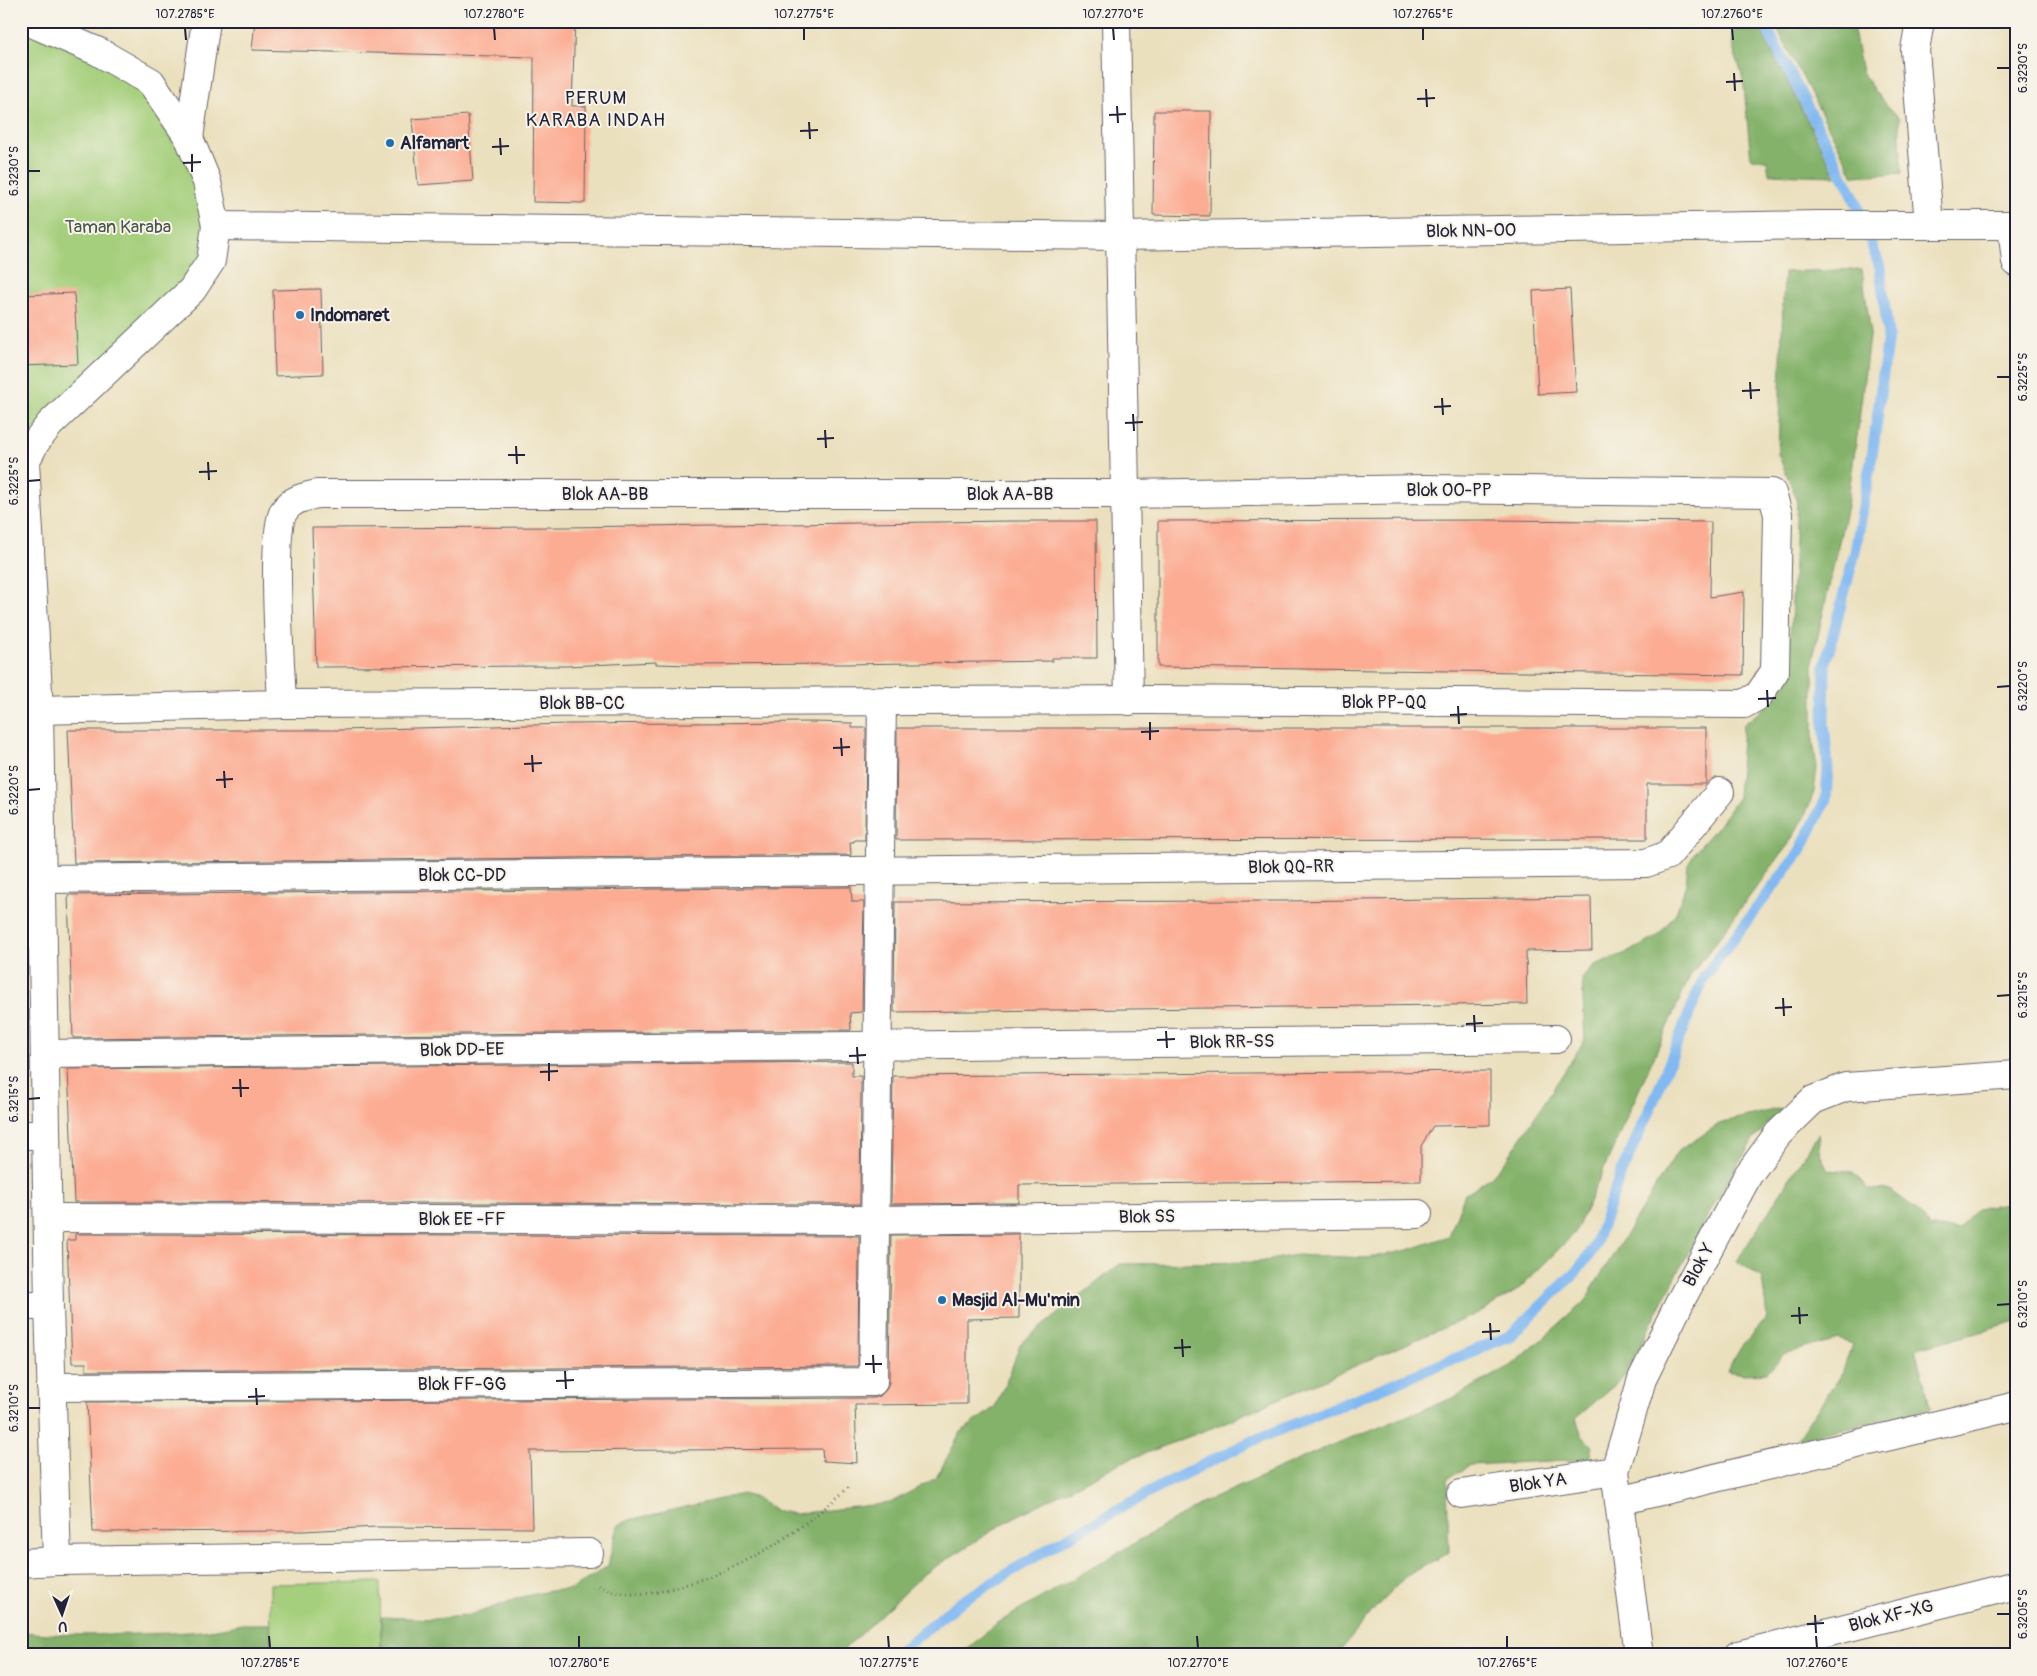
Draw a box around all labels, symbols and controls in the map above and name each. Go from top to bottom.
text: 107.2785°E [156,7,214,22]
text: 107.2780°E [464,7,524,22]
text: 107.2775°E [774,7,834,22]
text: 107.2770°E [1083,7,1143,22]
text: 107.2765°E [1393,7,1453,22]
text: 107.2760°E [1701,7,1763,22]
text: 6.3230°S [2016,43,2031,93]
district label: PERUM KARABA INDAH [526,86,666,132]
place label: Alfamart [400,132,470,155]
marker: Alfamart [384,137,396,149]
text: 6.3230°S [7,146,22,196]
park label: Taman Karaba [65,216,171,239]
street label: Blok NN-OO [1426,219,1516,243]
place label: Indomaret [310,304,390,327]
marker: Indomaret [294,309,306,321]
text: 6.3225°S [2016,353,2031,401]
text: 6.3225°S [7,457,22,505]
street label: Blok OO-PP [1406,479,1492,502]
street label: Blok AA-BB [562,483,648,506]
street label: Blok AA-BB [967,483,1053,506]
text: 6.3220°S [2016,661,2031,711]
street label: Blok PP-QQ [1341,691,1427,714]
street label: Blok BB-CC [539,692,625,715]
text: 6.3220°S [7,765,22,815]
street label: Blok QQ-RR [1248,855,1334,879]
street label: Blok CC-DD [418,864,506,887]
text: 6.3215°S [2016,972,2031,1018]
street label: Blok RR-SS [1189,1030,1275,1054]
street label: Blok DD-EE [420,1038,504,1062]
text: 6.3215°S [7,1076,22,1122]
street label: Blok SS [1119,1205,1175,1229]
street label: Blok EE -FF [418,1208,506,1231]
street label: Blok Y [1678,1239,1720,1291]
text: 6.3210°S [2016,1280,2031,1328]
place label: Masjid Al-Mu'min [952,1289,1080,1312]
marker: Masjid Al-Mu'min [936,1294,948,1306]
street label: Blok FF-GG [418,1373,506,1396]
text: 6.3210°S [7,1384,22,1432]
street label: Blok YA [1508,1468,1568,1498]
north arrow [38,1588,88,1638]
text: 6.3205°S [2016,1589,2031,1639]
street label: Blok XF-XG [1846,1594,1936,1638]
text: U [58,1618,68,1635]
text: 107.2785°E [241,1656,299,1671]
text: 107.2780°E [549,1656,609,1671]
text: 107.2775°E [859,1656,919,1671]
text: 107.2770°E [1168,1656,1228,1671]
text: 107.2765°E [1477,1656,1537,1671]
text: 107.2760°E [1786,1656,1848,1671]

